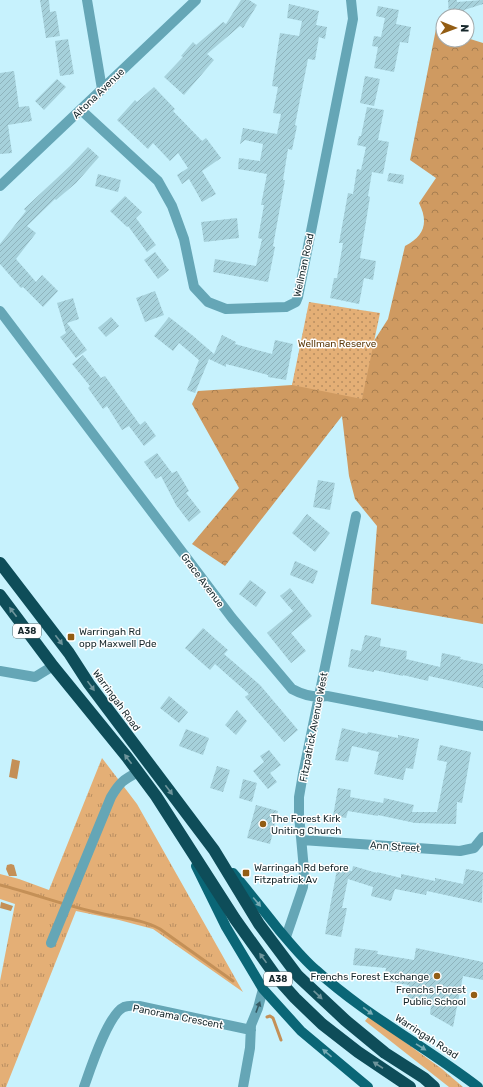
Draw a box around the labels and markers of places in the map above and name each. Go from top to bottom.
place label: Warringah Rd opp Maxwell Pde [79,626,157,650]
marker: Warringah Rd opp Maxwell Pde [66,632,76,642]
place label: The Forest Kirk Uniting Church [271,813,341,837]
marker: The Forest Kirk Uniting Church [258,819,268,829]
place label: Warringah Rd before Fitzpatrick Av [254,862,349,886]
marker: Warringah Rd before Fitzpatrick Av [241,868,251,878]
place label: Frenchs Forest Exchange [310,971,429,983]
marker: Frenchs Forest Exchange [432,971,442,981]
place label: Frenchs Forest Public School [396,984,466,1008]
marker: Frenchs Forest Public School [469,990,479,1000]

